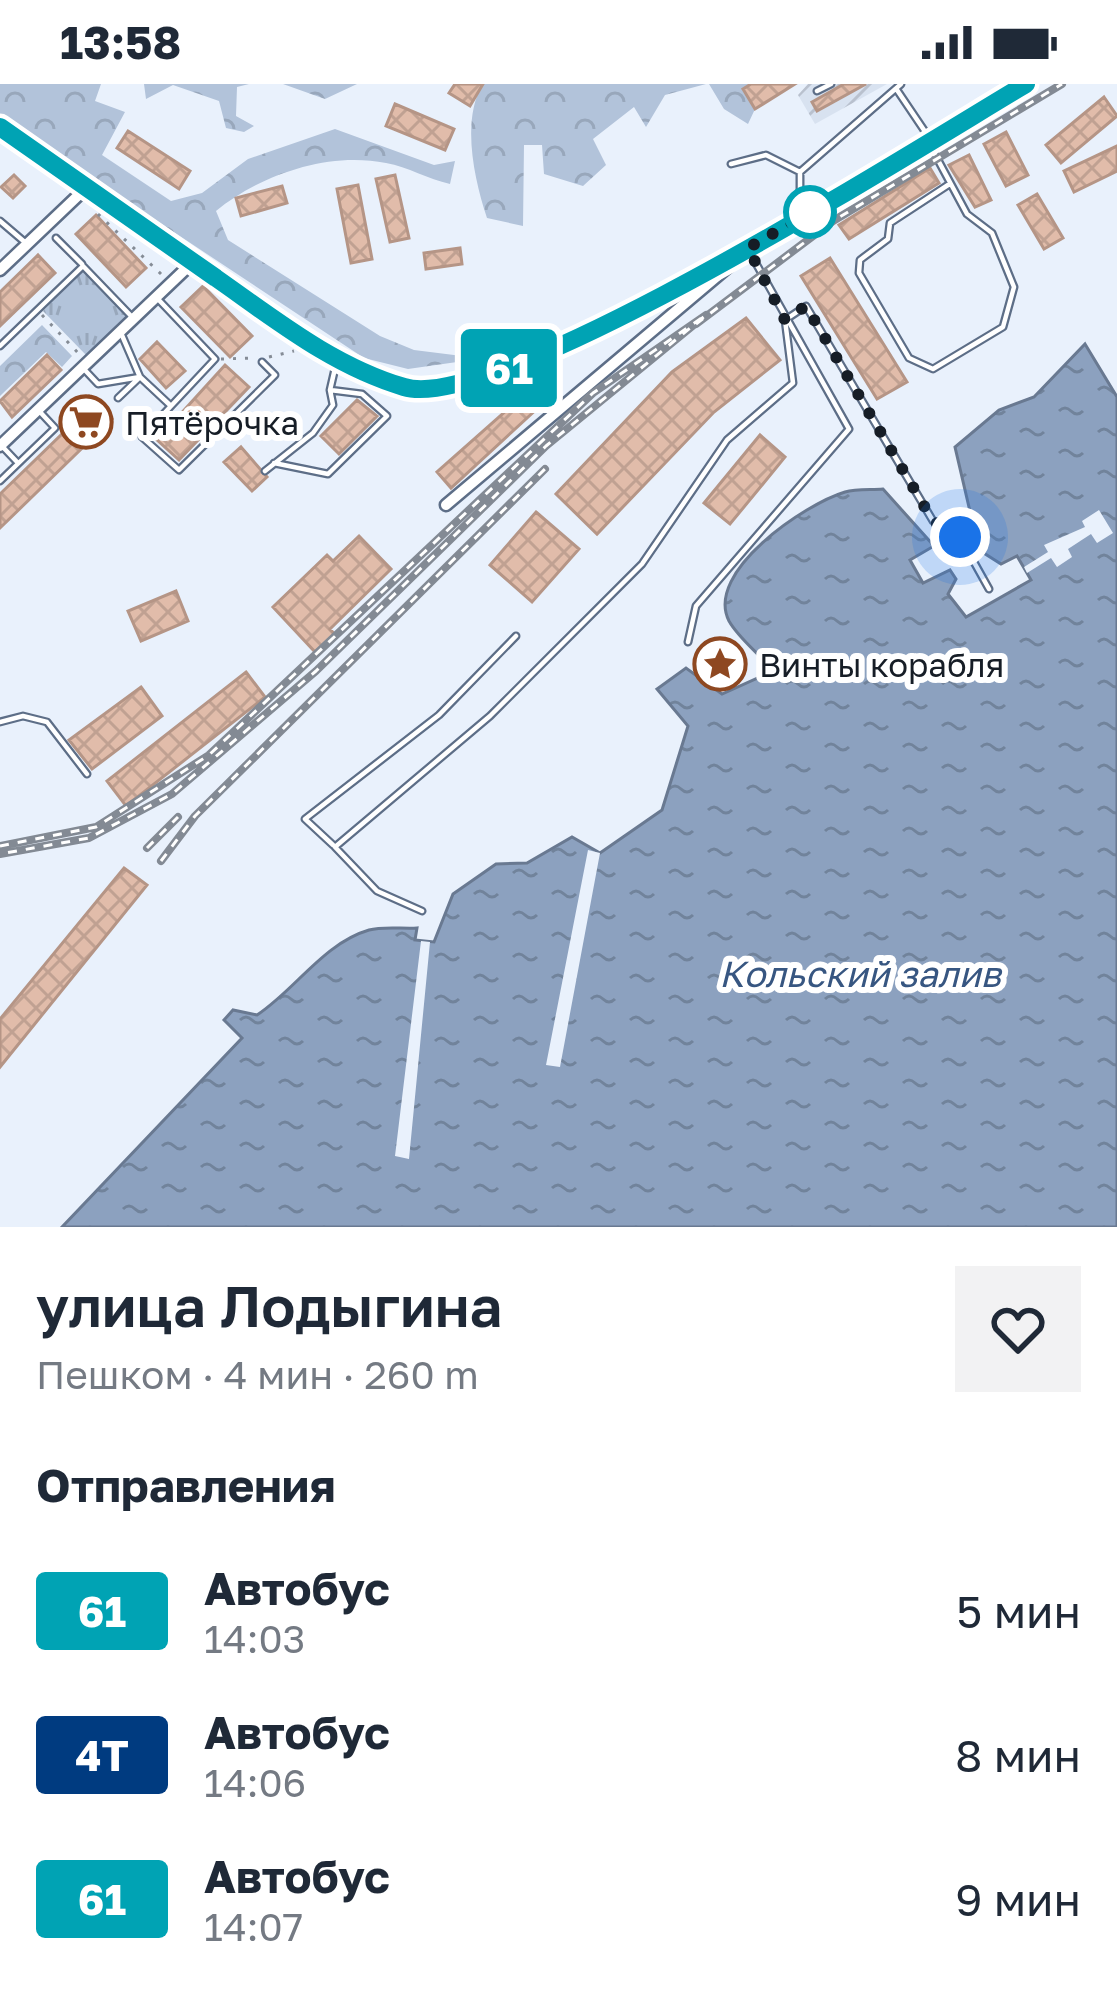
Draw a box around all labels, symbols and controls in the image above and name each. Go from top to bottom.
text: 13:58 [60,15,181,69]
unlabelled marker [785,187,835,237]
line badge: 61 [455,329,563,407]
text: 61 [485,343,533,393]
supermarket icon: Пятёрочка [58,394,114,450]
place label: Пятёрочка [125,403,299,442]
your location [930,507,990,567]
place icon: Винты корабля [692,636,748,692]
place label: Винты корабля [759,645,1004,684]
water label: Кольский залив [719,952,1003,995]
button: heart [955,1266,1081,1392]
text: улица Лодыгина [36,1271,502,1340]
text: Пешком · 4 мин · 260 m [36,1351,479,1398]
text: Отправления [36,1458,336,1512]
text: Автобус [204,1561,390,1615]
text: 5 мин [956,1584,1081,1638]
text: 61 [78,1586,126,1636]
text: 14:03 [204,1615,305,1662]
text: Автобус [204,1705,390,1759]
text: 8 мин [955,1728,1081,1782]
text: 4Т [75,1730,129,1780]
text: 14:06 [204,1759,306,1806]
text: Автобус [204,1849,390,1903]
text: 9 мин [955,1872,1081,1926]
text: 61 [78,1874,126,1924]
text: 14:07 [204,1903,303,1950]

